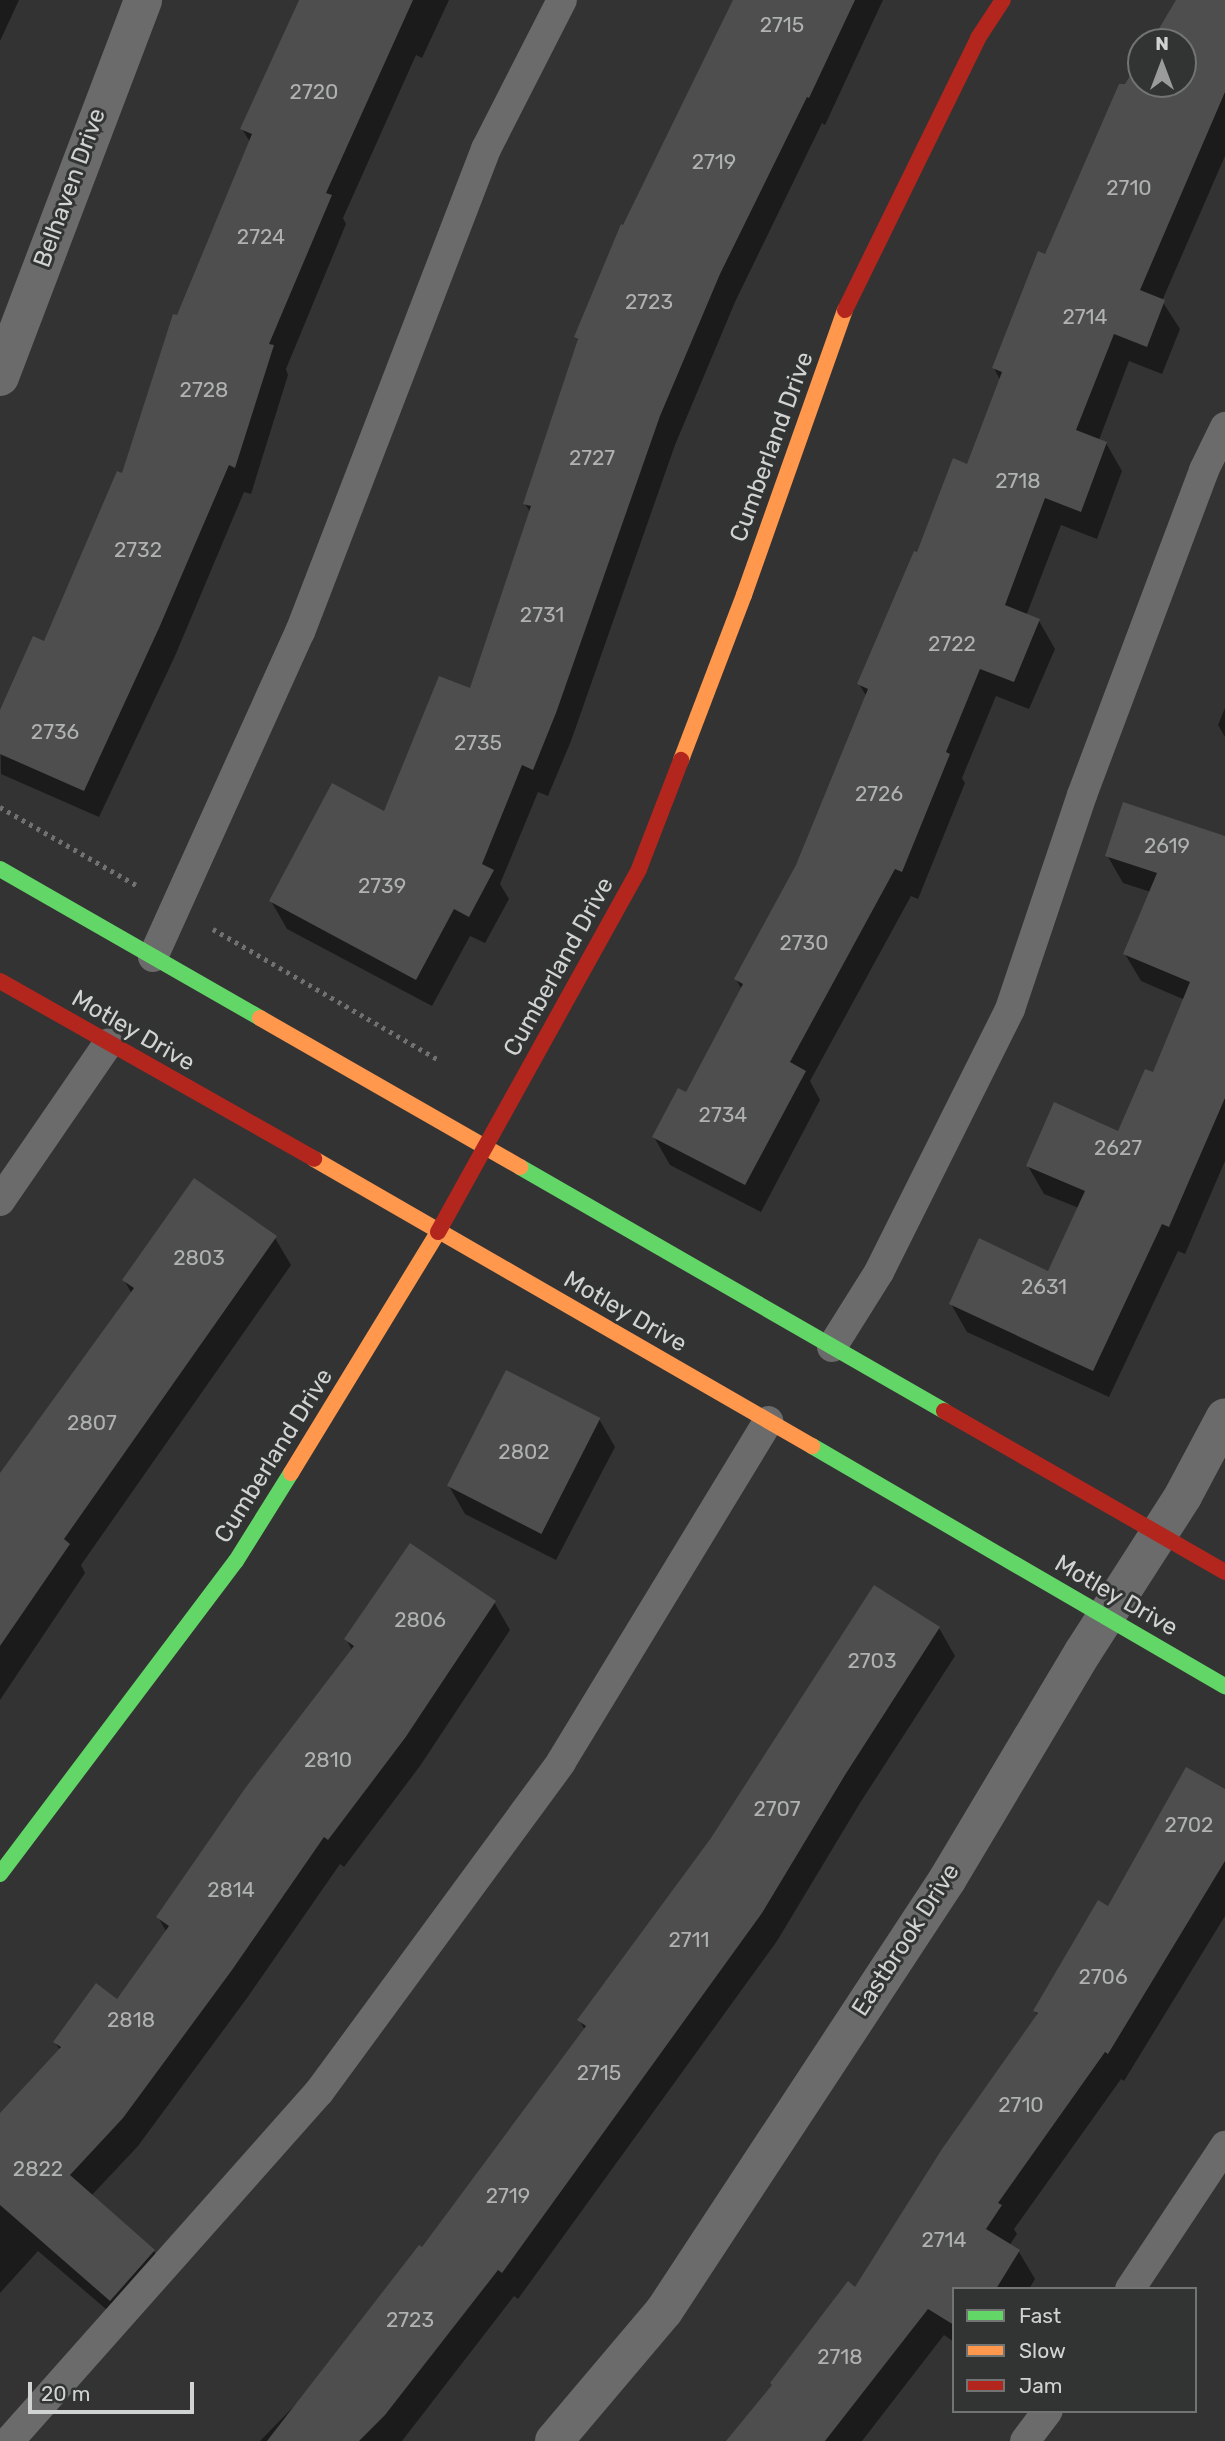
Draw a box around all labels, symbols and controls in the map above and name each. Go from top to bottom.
house number: 2715 [760,12,804,38]
north arrow [1127,28,1197,98]
text: N [1155,32,1169,55]
house number: 2720 [290,79,338,105]
street label: Belhaven Drive [28,104,112,272]
house number: 2719 [692,149,736,175]
house number: 2710 [1106,175,1152,201]
house number: 2724 [237,224,285,250]
house number: 2723 [625,289,673,315]
house number: 2714 [1062,304,1108,330]
street label: Cumberland Drive [724,348,820,546]
house number: 2728 [180,377,228,403]
house number: 2727 [569,445,615,471]
house number: 2718 [995,468,1041,494]
house number: 2732 [114,537,162,563]
house number: 2731 [520,602,564,628]
house number: 2722 [928,631,976,657]
house number: 2736 [31,719,79,745]
house number: 2735 [454,730,502,756]
house number: 2726 [855,781,903,807]
house number: 2619 [1144,833,1190,859]
street label: Cumberland Drive [498,872,620,1062]
house number: 2739 [358,873,406,899]
house number: 2730 [779,930,829,956]
street label: Motley Drive [66,984,200,1078]
house number: 2734 [699,1102,747,1128]
house number: 2627 [1094,1135,1142,1161]
house number: 2803 [173,1245,225,1271]
street label: Motley Drive [558,1265,692,1359]
house number: 2631 [1021,1274,1067,1300]
street label: Cumberland Drive [209,1364,339,1548]
house number: 2807 [67,1410,117,1436]
house number: 2802 [498,1439,550,1465]
street label: Motley Drive [1049,1549,1183,1643]
house number: 2806 [394,1607,446,1633]
house number: 2703 [847,1648,897,1674]
house number: 2810 [304,1747,352,1773]
house number: 2707 [753,1796,801,1822]
house number: 2702 [1165,1812,1213,1838]
street label: Eastbrook Drive [846,1858,966,2022]
house number: 2814 [207,1877,255,1903]
house number: 2711 [668,1927,710,1953]
house number: 2706 [1078,1964,1128,1990]
house number: 2818 [107,2007,155,2033]
house number: 2715 [577,2060,621,2086]
house number: 2710 [998,2092,1044,2118]
house number: 2822 [13,2156,63,2182]
house number: 2719 [486,2183,530,2209]
house number: 2714 [921,2227,967,2253]
legend [952,2287,1197,2413]
text: Fast [1019,2303,1061,2328]
house number: 2723 [386,2307,434,2333]
text: Slow [1019,2338,1066,2363]
house number: 2718 [817,2344,863,2370]
scale bar [32,2368,198,2412]
text: Jam [1019,2373,1063,2398]
text: 20 m [41,2381,90,2406]

